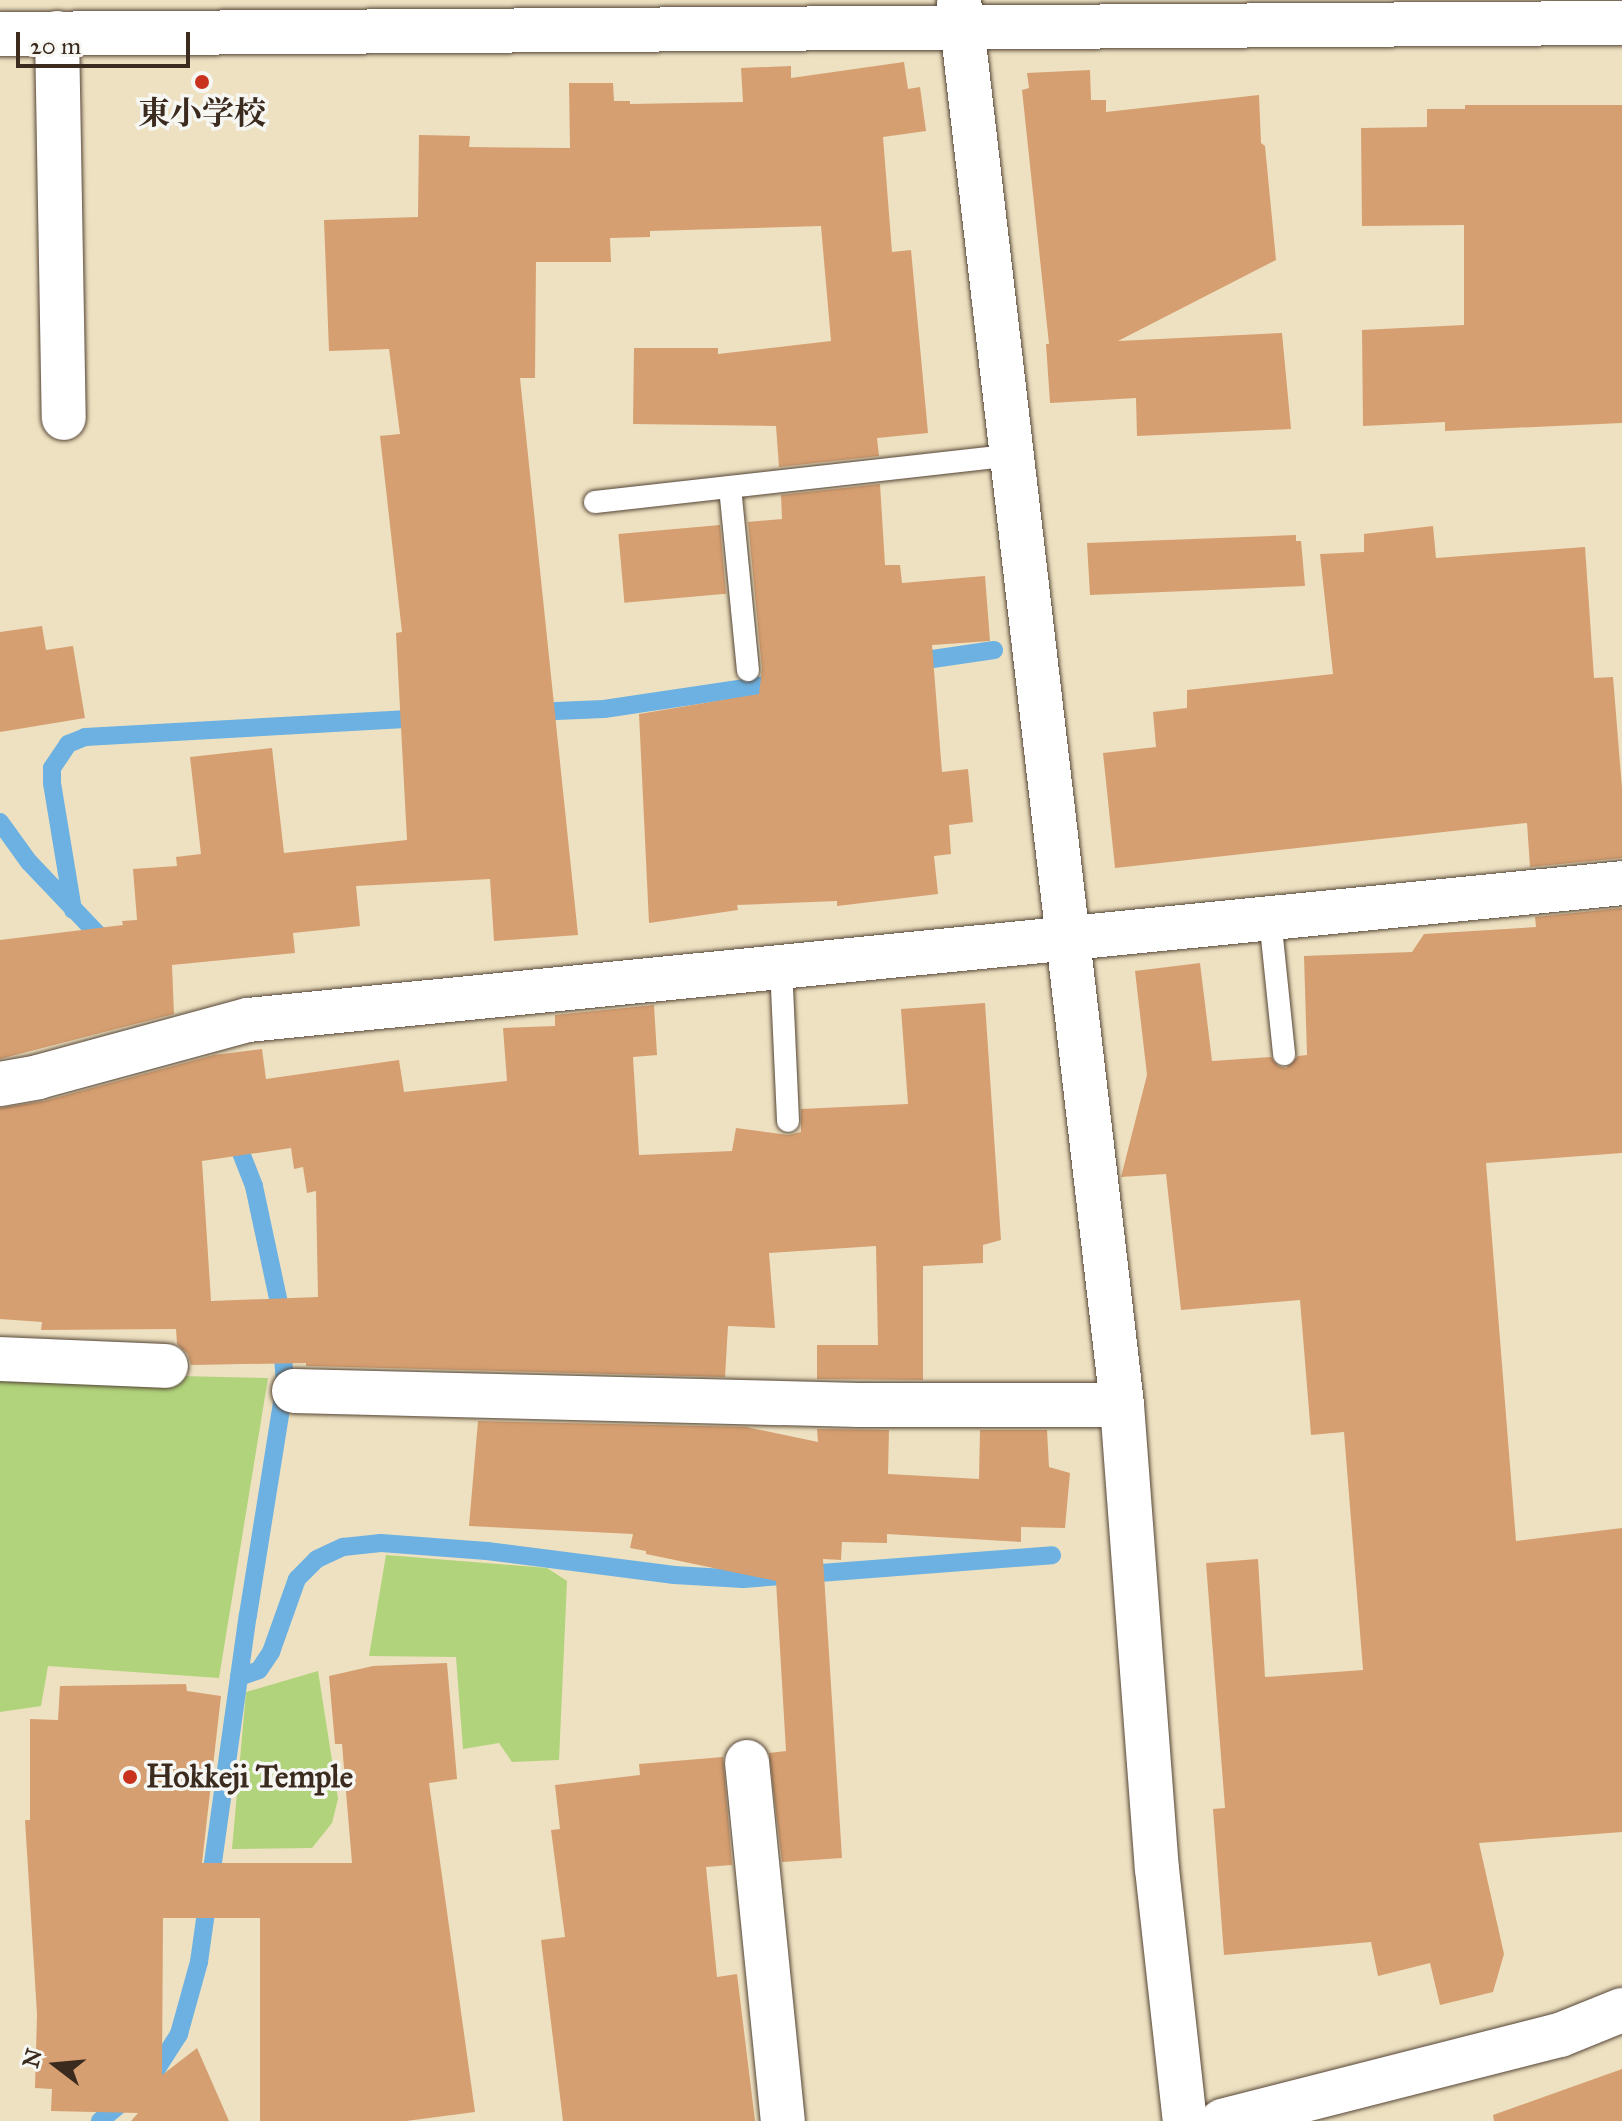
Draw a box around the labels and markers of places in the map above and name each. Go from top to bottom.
marker: 東小学校 [193,73,211,91]
place label: 東小学校 [138,95,266,133]
place label: Hokkeji Temple [146,1758,353,1796]
marker: Hokkeji Temple [121,1768,139,1786]

